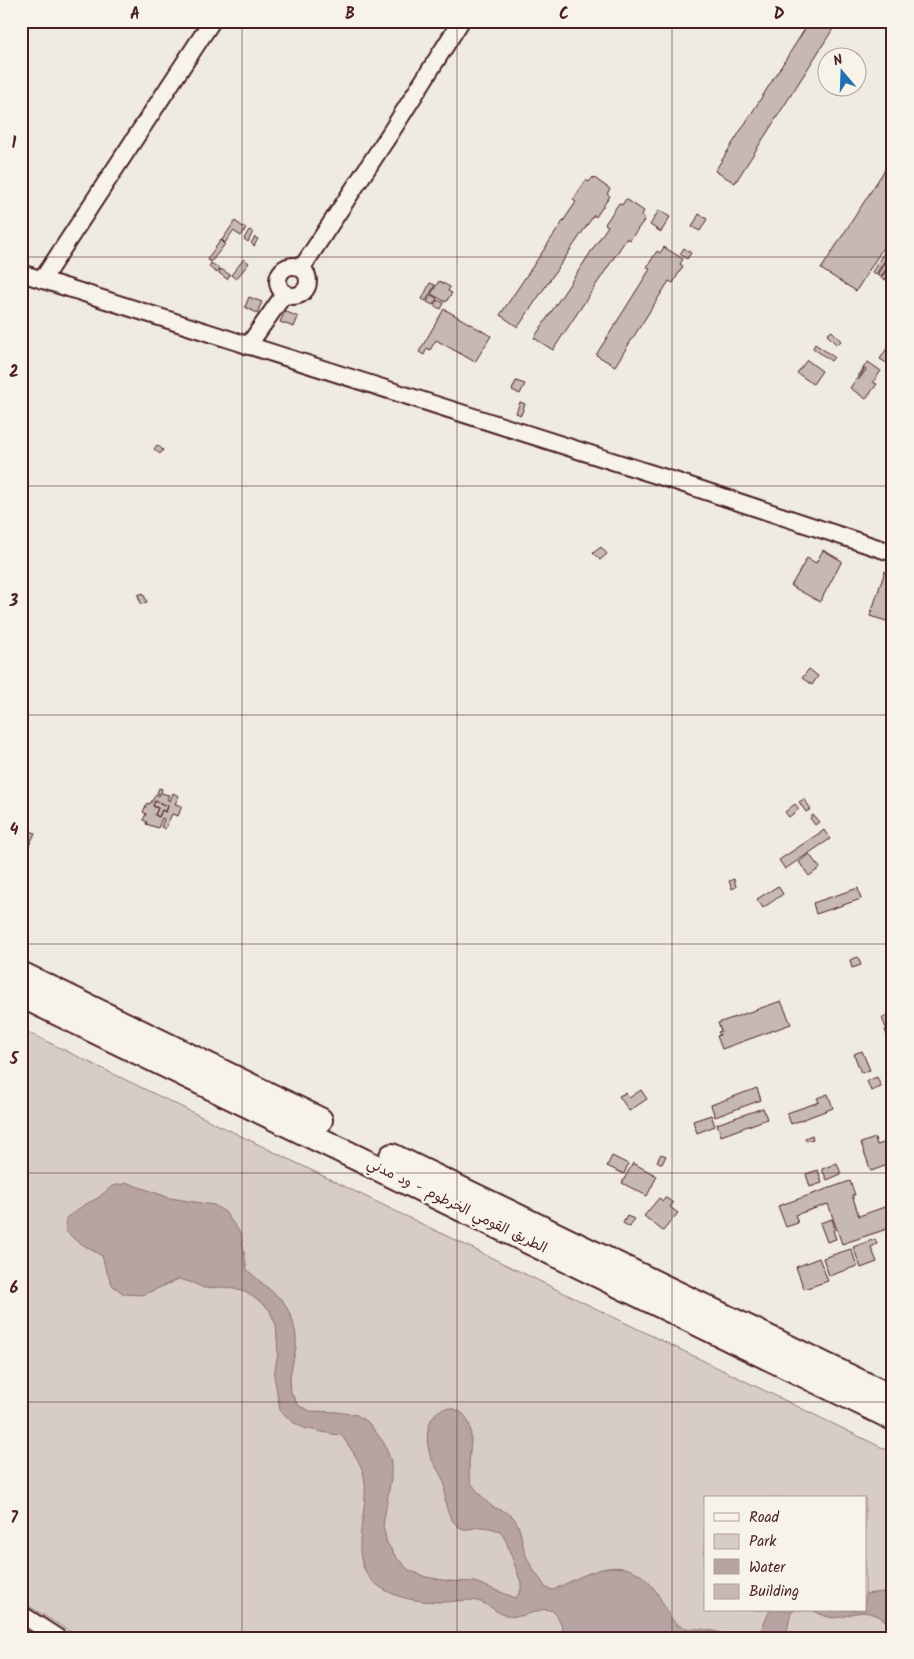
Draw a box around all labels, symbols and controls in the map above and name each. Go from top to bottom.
text: A [130,2,140,27]
text: B [345,2,355,27]
text: C [559,2,569,27]
text: D [774,2,785,27]
north arrow [816,48,866,98]
text: N [830,49,846,72]
text: 1 [12,131,17,156]
text: 2 [9,360,19,385]
text: 3 [9,589,19,614]
text: 4 [10,818,19,843]
text: 5 [9,1047,20,1072]
street label: الطريق القومي الخرطوم - ود مدني [363,1153,551,1260]
text: 6 [10,1276,19,1301]
legend [704,1496,866,1612]
text: 7 [10,1506,18,1531]
text: Road [749,1506,780,1530]
text: Park [749,1530,777,1554]
text: Water [749,1556,786,1580]
text: Building [749,1580,799,1604]

